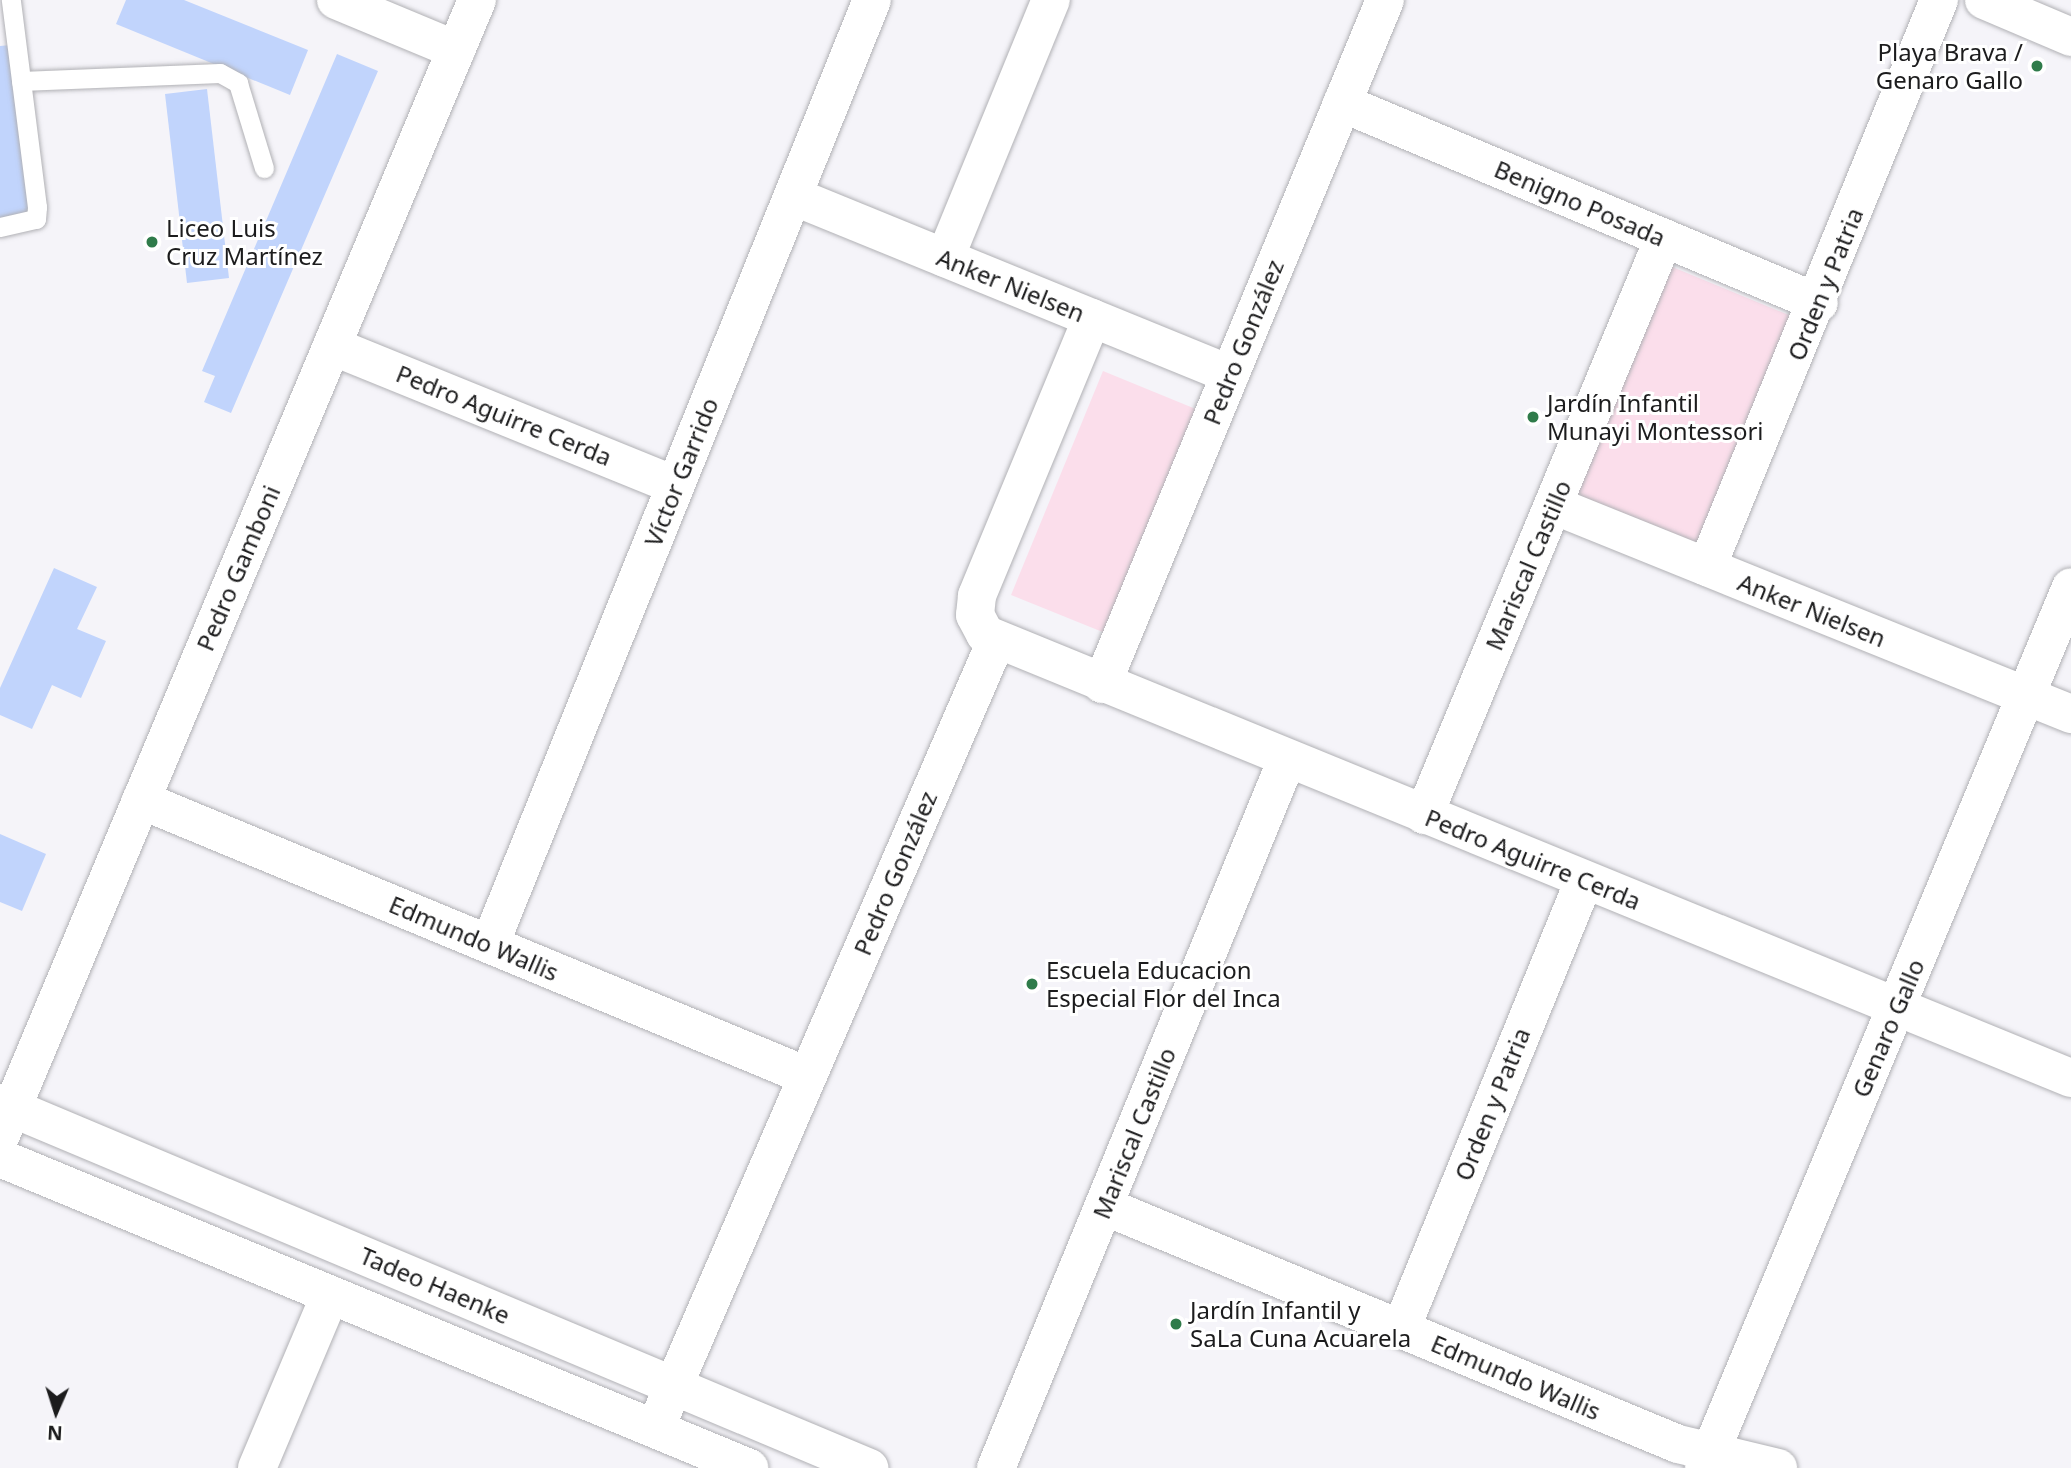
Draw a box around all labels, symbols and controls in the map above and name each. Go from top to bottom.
place label: Playa Brava / Genaro Gallo [1876,38,2023,94]
marker: Playa Brava / Genaro Gallo [2029,58,2045,74]
street label: Benigno Posada [1490,154,1670,252]
street label: Orden y Patria [1781,203,1869,365]
place label: Liceo Luis Cruz Martínez [166,214,323,270]
marker: Liceo Luis Cruz Martínez [144,234,160,250]
street label: Anker Nielsen [933,242,1089,328]
street label: Pedro González [1197,255,1289,429]
street label: Pedro Aguirre Cerda [392,359,616,471]
place label: Jardín Infantil Munayi Montessori [1547,389,1764,445]
street label: Víctor Garrido [638,394,724,550]
marker: Jardín Infantil Munayi Montessori [1525,409,1541,425]
street label: Mariscal Castillo [1479,476,1577,654]
street label: Pedro Gamboni [190,481,286,655]
street label: Anker Nielsen [1734,567,1890,653]
street label: Pedro González [847,787,943,959]
street label: Pedro Aguirre Cerda [1421,803,1645,915]
street label: Edmundo Wallis [385,889,563,987]
street label: Genaro Gallo [1846,955,1930,1101]
place label: Escuela Educacion Especial Flor del Inca [1046,956,1281,1012]
marker: Escuela Educacion Especial Flor del Inca [1024,976,1040,992]
street label: Orden y Patria [1448,1023,1536,1185]
street label: Mariscal Castillo [1087,1043,1181,1223]
street label: Tadeo Haenke [356,1241,514,1329]
place label: Jardín Infantil y SaLa Cuna Acuarela [1190,1296,1411,1352]
marker: Jardín Infantil y SaLa Cuna Acuarela [1168,1316,1184,1332]
street label: Edmundo Wallis [1427,1328,1605,1426]
north arrow [21,1377,91,1447]
text: N [47,1420,63,1446]

